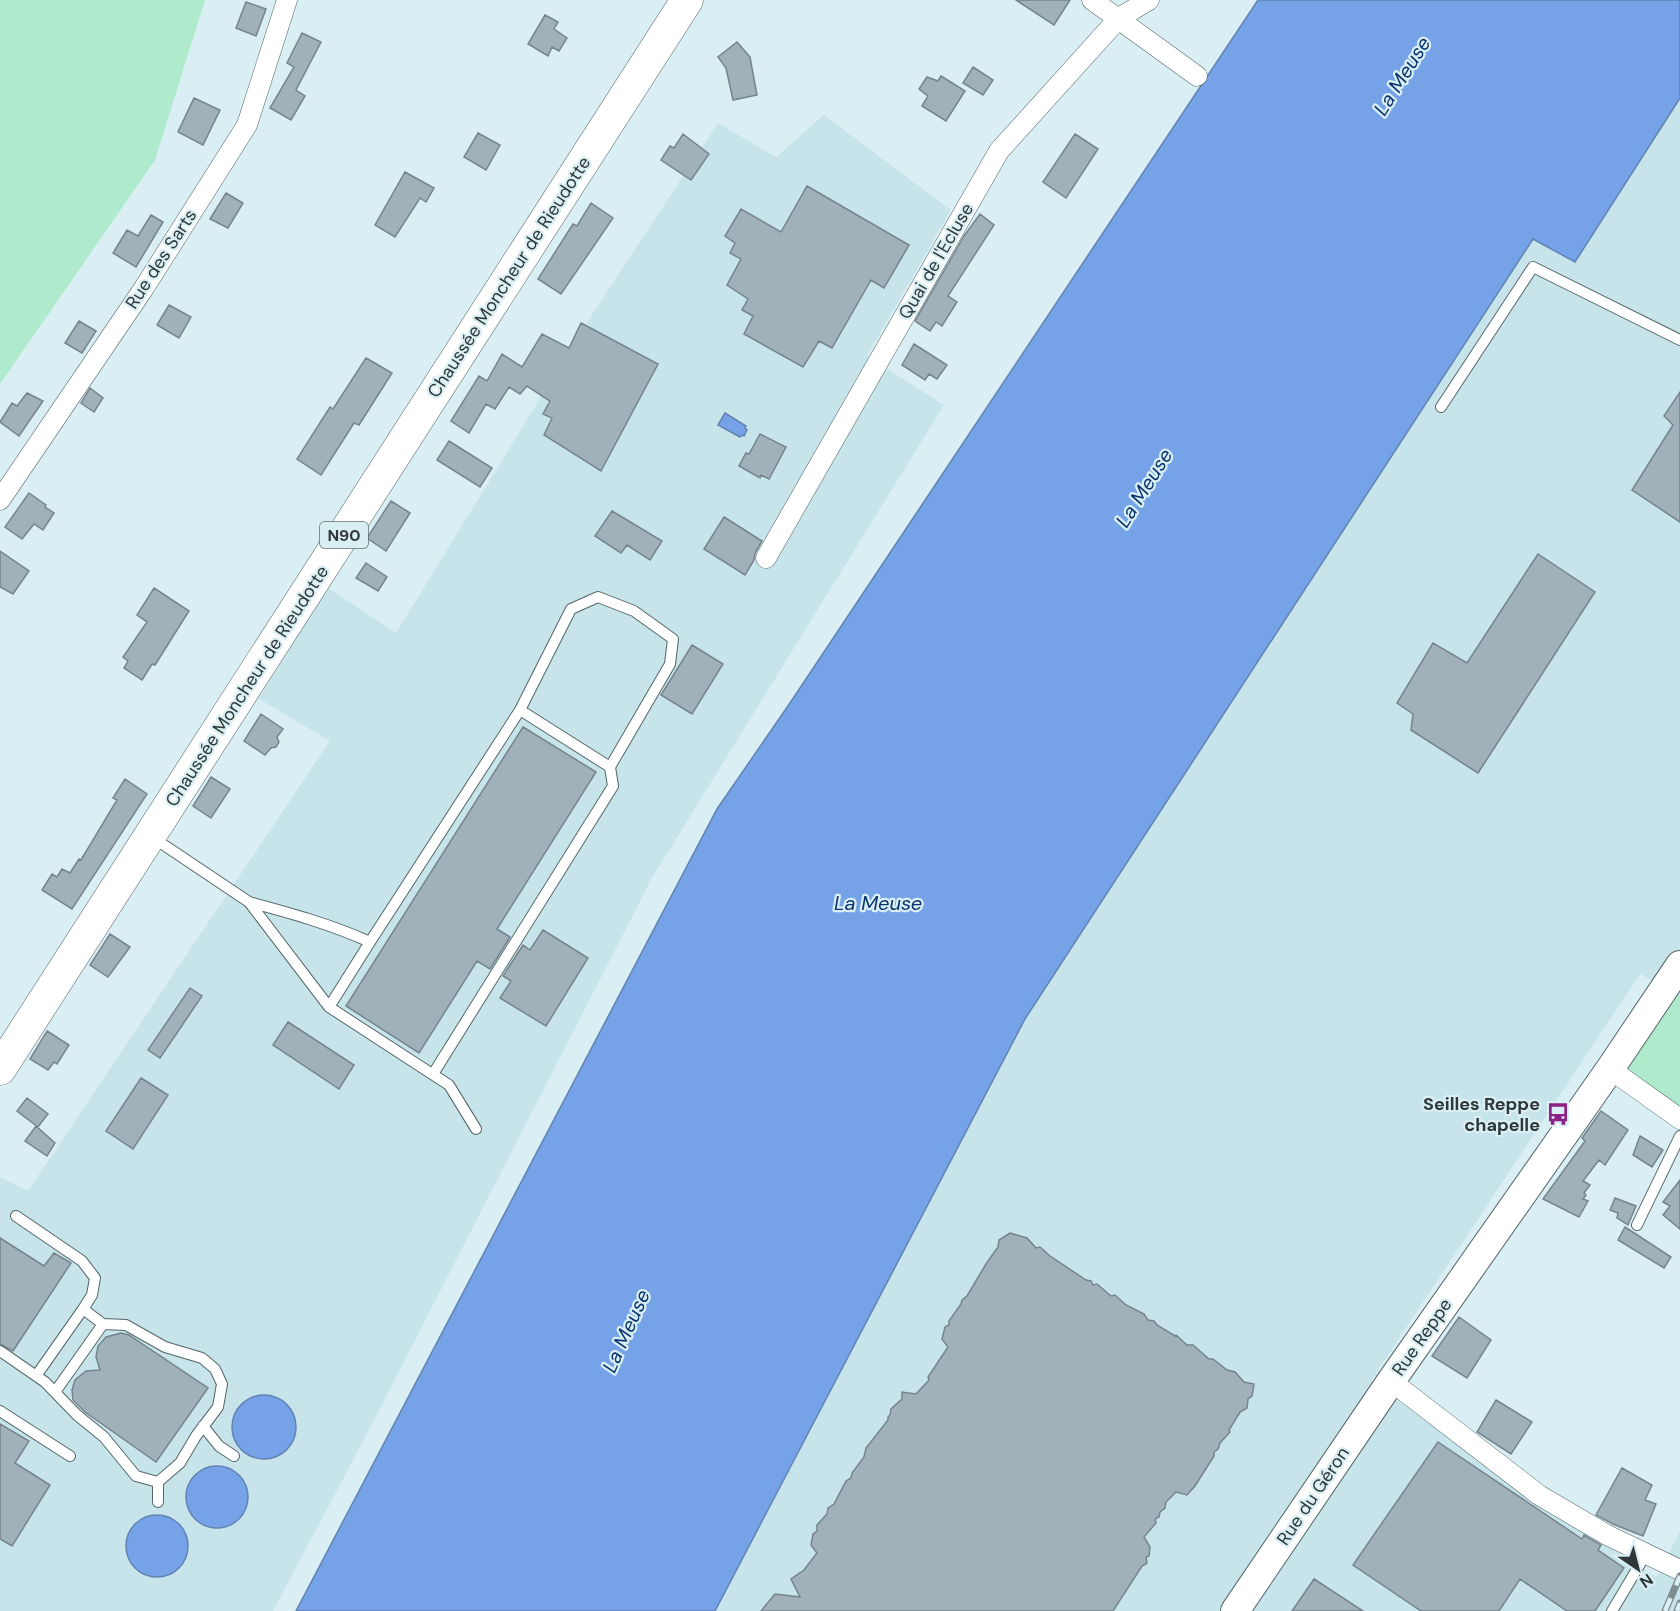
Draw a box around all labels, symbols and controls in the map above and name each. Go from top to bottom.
water label: La Meuse [1368,32,1436,120]
street label: Chaussée Moncheur de Rieudotte [422,152,596,402]
street label: Quai de l'Ecluse [893,199,979,323]
street label: Rue des Sarts [120,205,202,313]
water label: La Meuse [1110,444,1178,532]
road number: N90 [320,522,368,548]
street label: Chaussée Moncheur de Rieudotte [160,561,334,811]
water label: La Meuse [834,890,922,916]
place label: Seilles Reppe chapelle [1423,1092,1540,1137]
bus stop icon: Seilles Reppe chapelle [1545,1101,1571,1127]
water label: La Meuse [596,1285,656,1377]
street label: Rue Reppe [1387,1294,1457,1380]
street label: Rue du Géron [1271,1442,1355,1550]
north arrow [1608,1539,1668,1599]
text: N [1636,1569,1657,1593]

